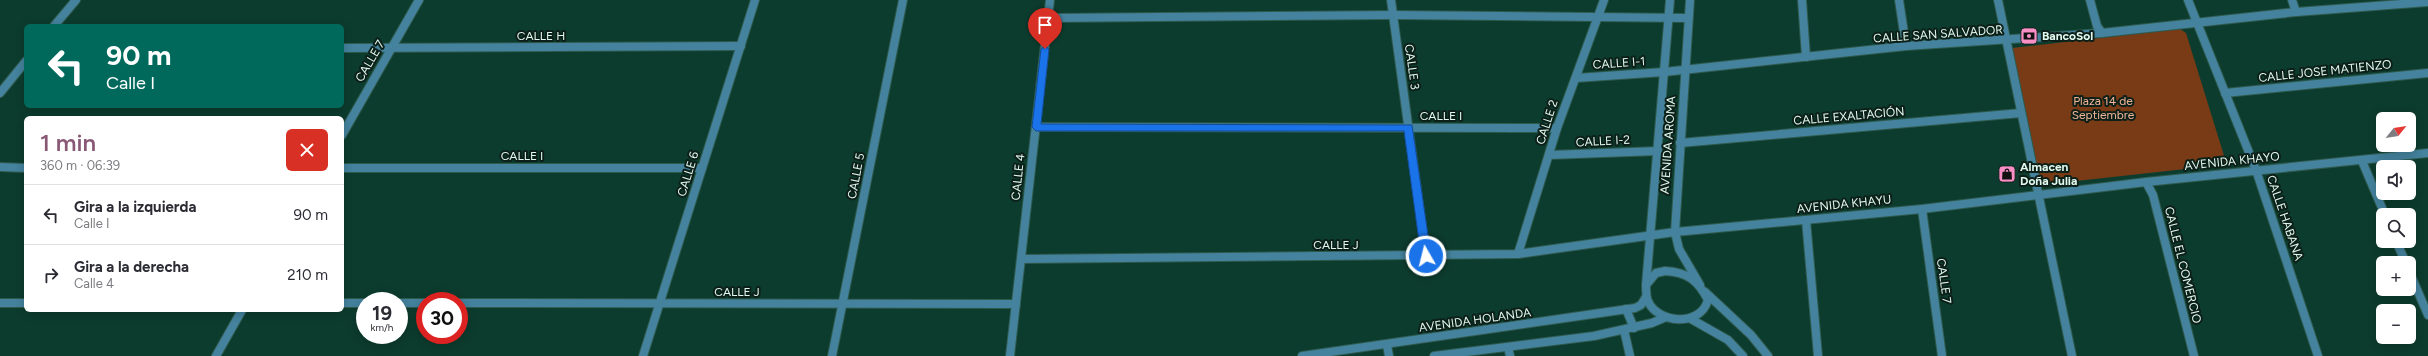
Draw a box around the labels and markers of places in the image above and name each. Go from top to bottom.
pin [1028,8,1062,49]
bank icon: BancoSol [2019,26,2039,46]
place label: BancoSol [2042,29,2093,43]
place label: Almacen Doña Julia [2020,160,2077,188]
shop icon: Almacen Doña Julia [1997,164,2017,184]

